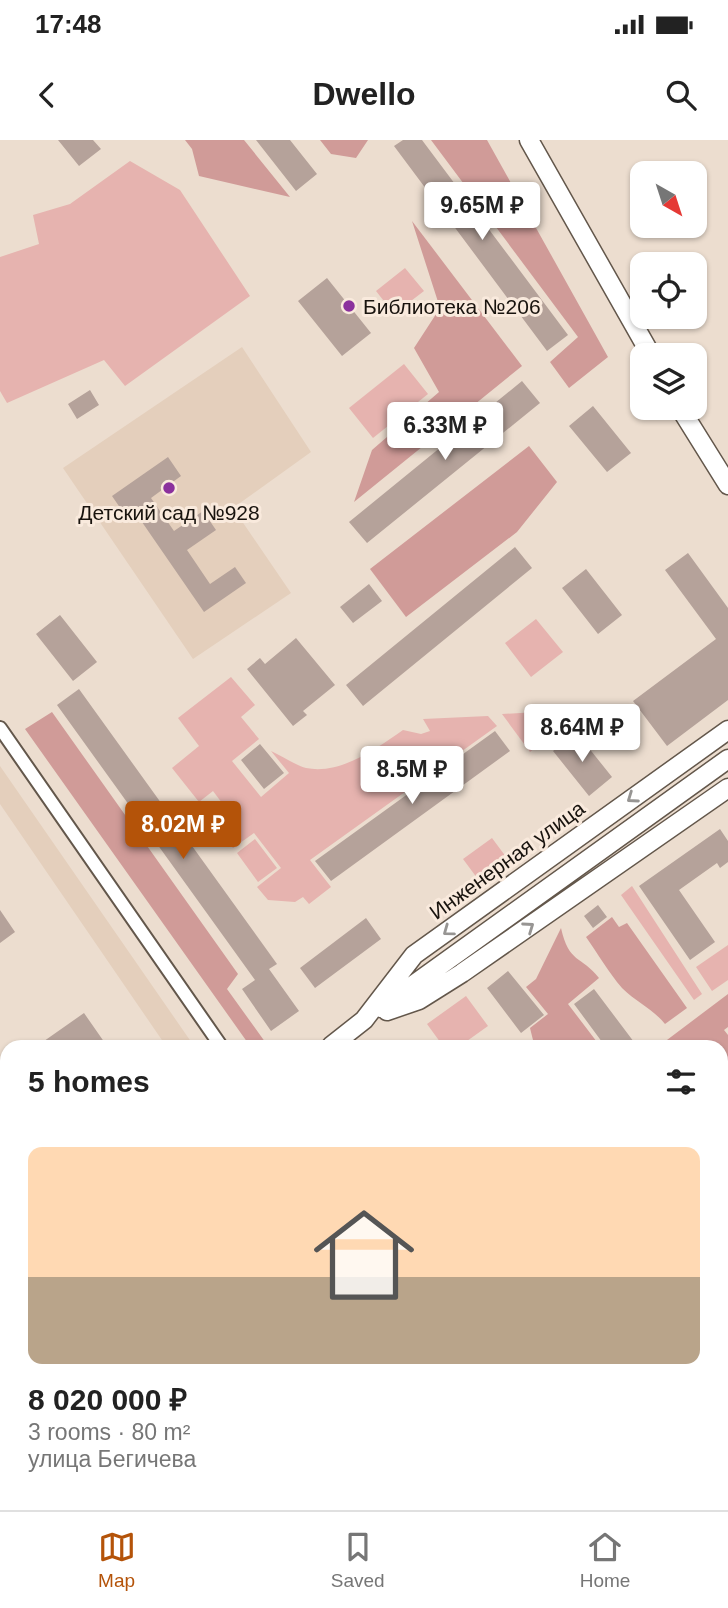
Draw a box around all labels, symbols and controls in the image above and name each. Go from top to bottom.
text: 17:48 [35,9,102,39]
icon: back [28,76,66,114]
text: Dwello [312,76,416,112]
icon: search [662,76,700,114]
north arrow [630,161,707,238]
map controls [630,161,707,420]
pin: 9.65M ₽ [417,182,547,242]
text: 9.65M ₽ [440,192,524,218]
button: locate [630,252,707,329]
place label: Библиотека №206 [363,295,541,318]
marker: Библиотека №206 [341,298,357,314]
button: layers [630,343,707,420]
pin: 6.33M ₽ [380,402,510,462]
text: 6.33M ₽ [403,412,487,438]
marker: Детский сад №928 [161,480,177,496]
place label: Детский сад №928 [78,501,260,524]
pin: 8.64M ₽ [517,704,647,764]
text: 8.64M ₽ [540,714,624,740]
pin: 8.5M ₽ [355,746,469,806]
text: 8.5M ₽ [377,756,447,782]
one-way arrow [627,790,640,802]
street label: Инженерная улица [425,796,589,924]
pin: 8.02M ₽ [118,802,248,861]
text: 8.02M ₽ [141,811,225,837]
one-way arrow [443,922,456,935]
one-way arrow [521,923,534,935]
icon: filters [662,1063,700,1101]
text: 5 homes [28,1065,150,1098]
icon: home [301,1192,427,1318]
text: 8 020 000 ₽ [28,1383,187,1416]
text: 3 rooms · 80 m² [28,1419,190,1445]
text: улица Бегичева [28,1446,196,1472]
tab: Map [98,1528,136,1592]
tab: Saved [331,1528,385,1592]
tab: Home [580,1528,630,1592]

